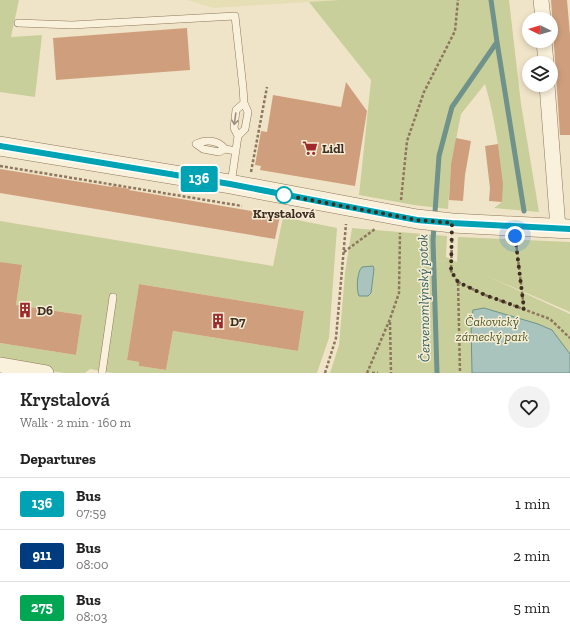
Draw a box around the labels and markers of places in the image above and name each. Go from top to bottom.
supermarket icon: Lidl [301,139,319,157]
place label: Lidl [322,141,345,156]
marker: Krystalová [275,186,293,204]
place label: Krystalová [253,206,316,221]
building icon: D6 [16,301,34,319]
place label: D6 [37,303,53,318]
building icon: D7 [209,312,227,330]
place label: D7 [230,314,246,329]

